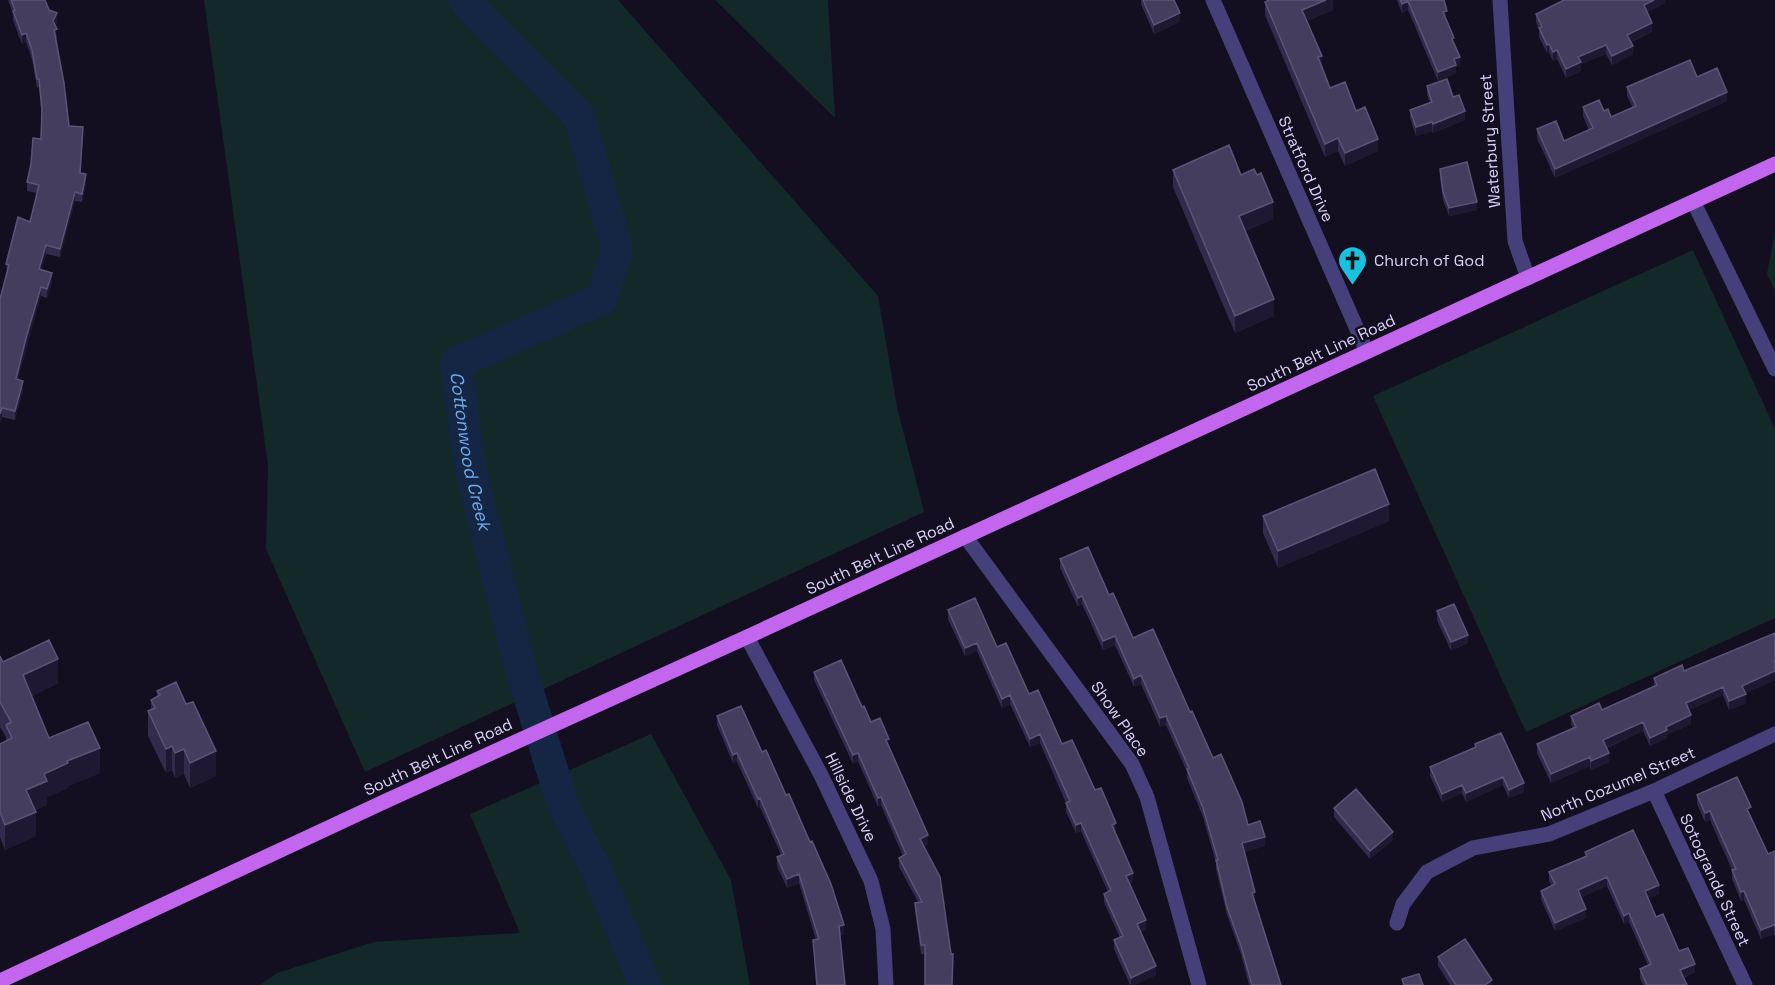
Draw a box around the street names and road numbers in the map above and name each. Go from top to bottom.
street label: Waterbury Street [1475,73,1505,209]
street label: Stratford Drive [1273,113,1339,225]
street label: South Belt Line Road [1243,309,1399,397]
street label: South Belt Line Road [802,512,958,600]
street label: Show Place [1086,677,1154,761]
street label: South Belt Line Road [360,713,516,801]
street label: North Cozumel Street [1538,742,1698,826]
street label: Hillside Drive [820,749,882,845]
street label: Sotogrande Street [1675,810,1755,950]

